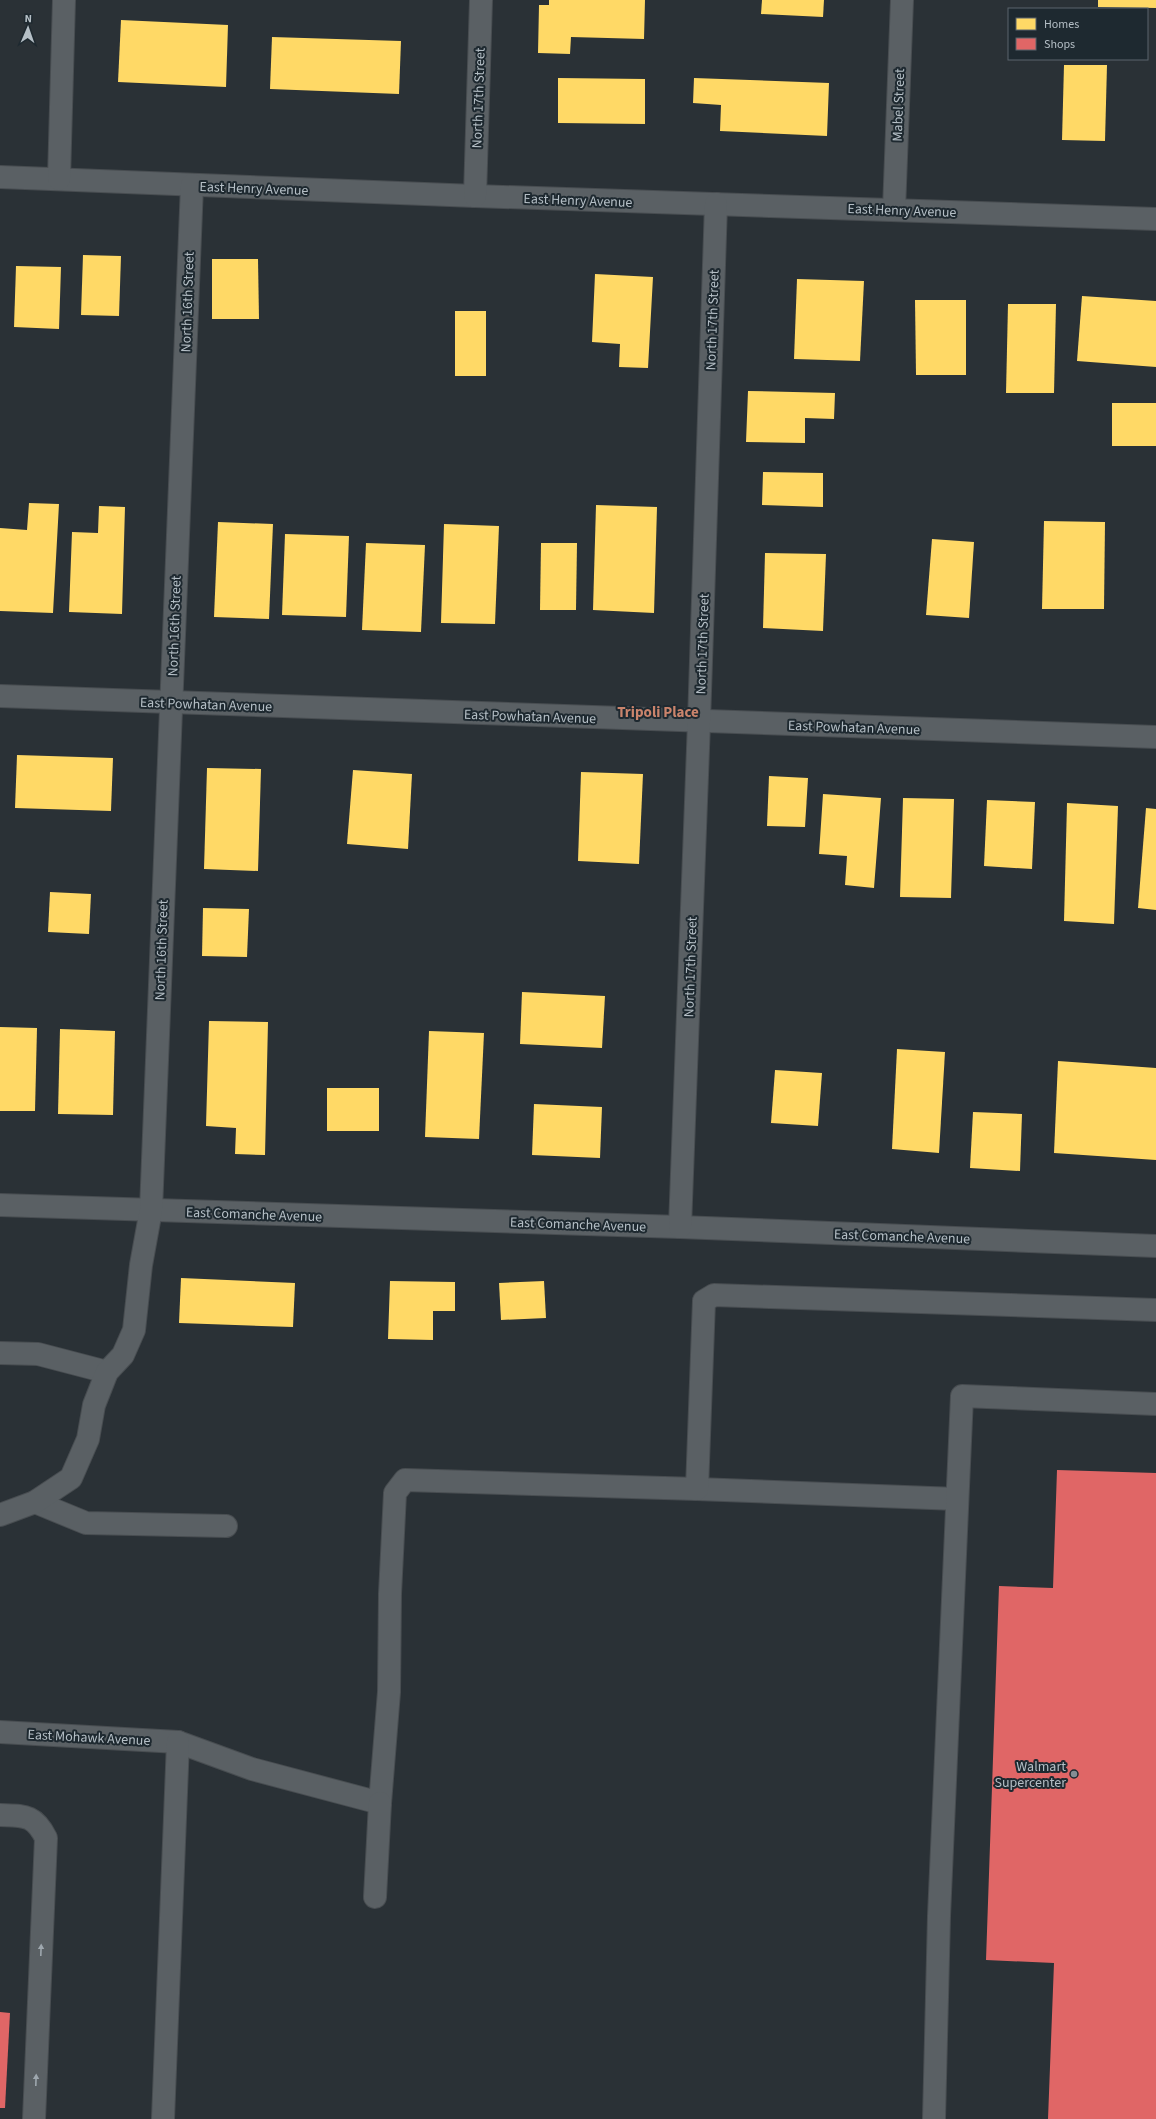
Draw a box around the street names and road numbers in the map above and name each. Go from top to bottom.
street label: North 17th Street [467,47,491,149]
street label: Mabel Street [888,68,910,142]
street label: East Henry Avenue [199,177,309,201]
street label: East Henry Avenue [523,189,633,213]
street label: East Henry Avenue [847,199,957,223]
street label: North 16th Street [176,251,200,353]
street label: North 17th Street [701,269,725,371]
street label: North 16th Street [163,575,187,677]
street label: North 17th Street [691,593,715,695]
street label: East Powhatan Avenue [139,693,272,717]
street label: East Powhatan Avenue [463,705,596,729]
street label: East Powhatan Avenue [787,716,920,740]
street label: North 16th Street [150,899,174,1001]
street label: North 17th Street [679,916,703,1018]
street label: East Comanche Avenue [185,1203,322,1227]
street label: East Comanche Avenue [509,1213,646,1237]
street label: East Comanche Avenue [833,1225,970,1249]
street label: East Mohawk Avenue [27,1725,151,1751]

